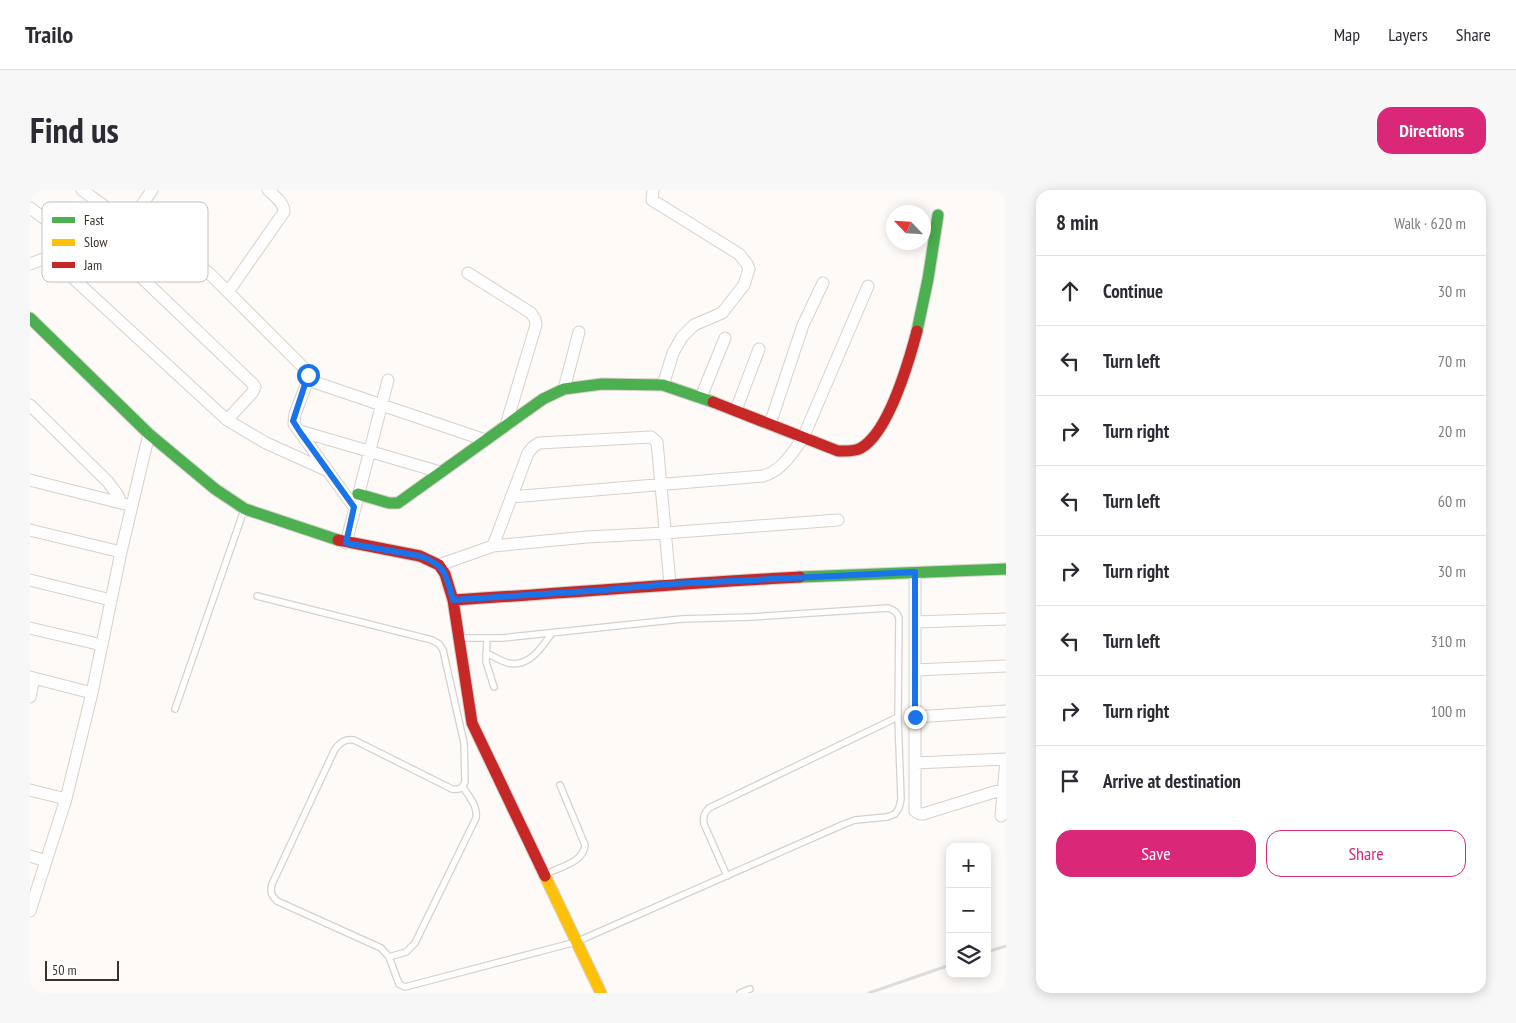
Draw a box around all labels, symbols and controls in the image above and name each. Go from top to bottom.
text: Trailo [25,19,73,50]
text: Map [1334,23,1360,46]
text: Layers [1388,23,1428,46]
text: Share [1456,23,1491,46]
text: Find us [30,107,119,153]
button: Directions [1377,107,1486,154]
legend [42,202,208,282]
north arrow [886,205,931,250]
text: 8 min [1056,209,1098,236]
text: Fast [84,211,104,229]
text: Walk · 620 m [1394,213,1466,233]
text: Slow [84,233,108,251]
text: Jam [83,256,102,274]
icon: ahead [1056,277,1084,305]
text: Continue [1103,279,1163,303]
text: 30 m [1438,281,1466,301]
icon: left [1056,347,1084,375]
text: Turn left [1103,349,1160,373]
text: 70 m [1438,351,1466,371]
route start [297,364,320,387]
icon: right [1056,417,1084,445]
text: Turn right [1103,419,1169,443]
text: 20 m [1438,421,1466,441]
icon: left [1056,487,1084,515]
text: Turn left [1103,489,1160,513]
text: 60 m [1438,491,1466,511]
icon: right [1056,557,1084,585]
text: Turn right [1103,559,1169,583]
text: 30 m [1438,561,1466,581]
icon: left [1056,627,1084,655]
text: Turn left [1103,629,1160,653]
text: 310 m [1431,631,1466,651]
icon: right [1056,697,1084,725]
text: Turn right [1103,699,1169,723]
text: 100 m [1431,701,1466,721]
route end [904,706,927,729]
icon: arrive [1056,767,1084,795]
text: Arrive at destination [1103,769,1241,793]
button: Save [1056,830,1256,877]
button: Share [1266,830,1466,877]
map controls [946,843,991,978]
button: + [946,843,991,888]
button: − [946,888,991,933]
button: layers [946,933,991,978]
scale bar [45,958,119,981]
text: 50 m [52,961,77,979]

